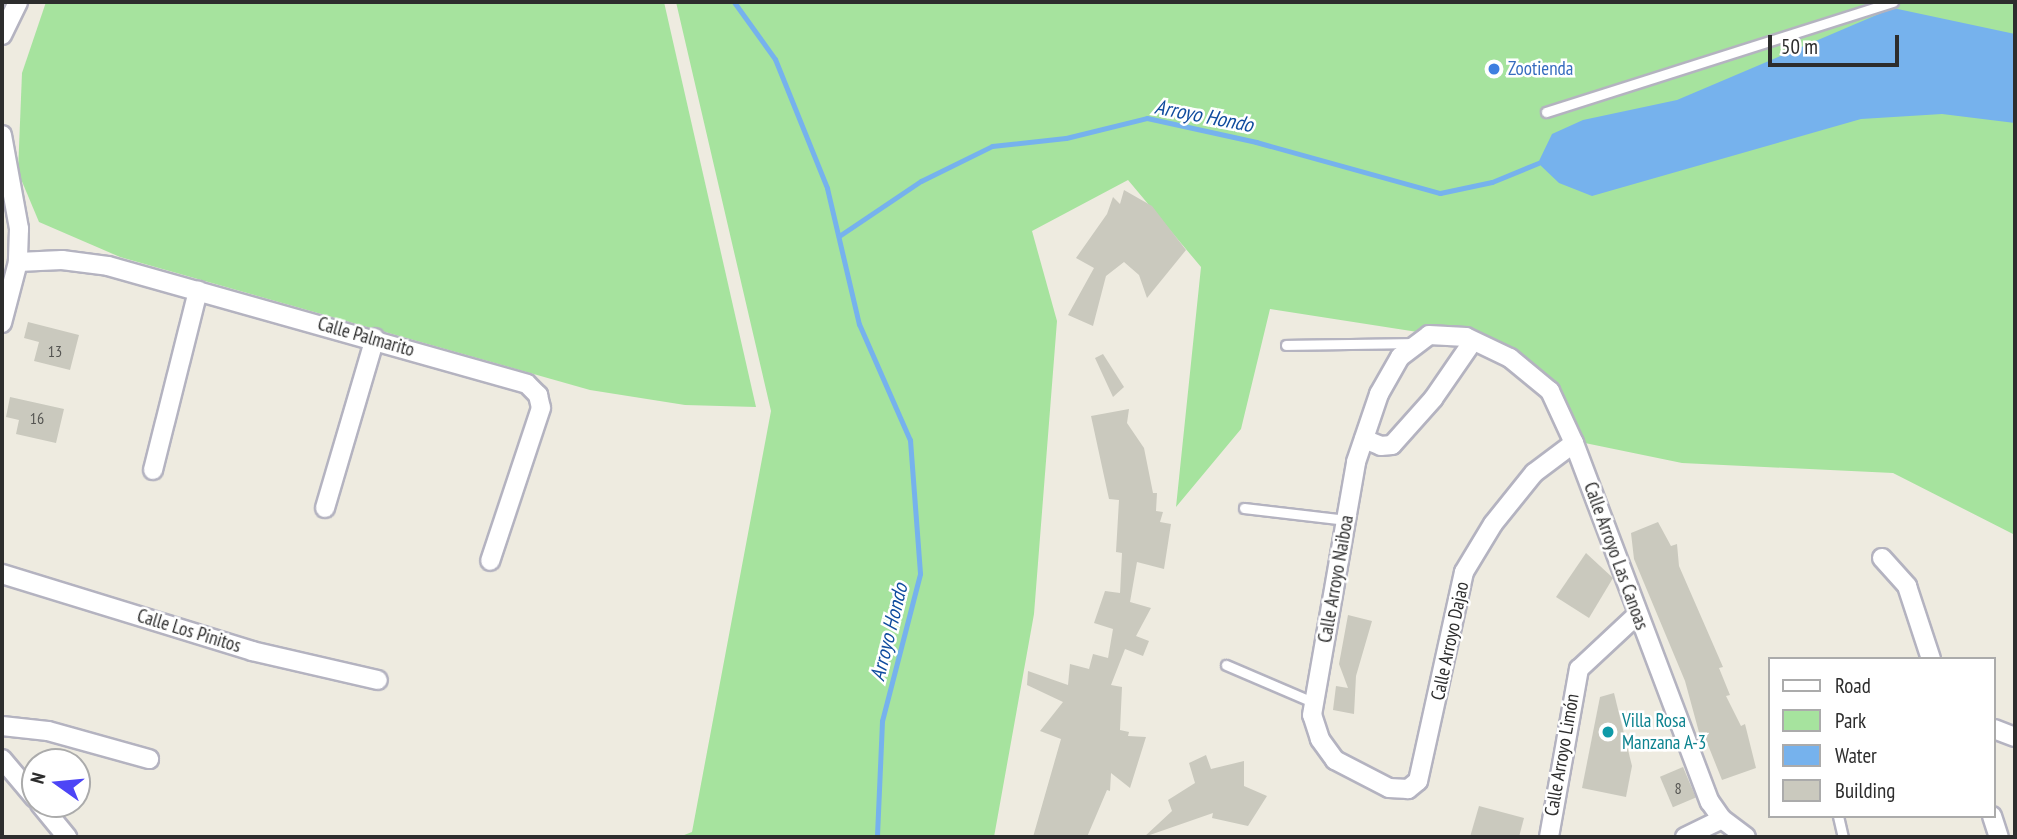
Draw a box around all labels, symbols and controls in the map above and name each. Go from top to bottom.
scale bar [1772,21,1903,65]
text: 50 m [1781,33,1818,60]
place label: Zootienda [1508,58,1573,80]
marker: Zootienda [1486,61,1502,77]
water label: Arroyo Hondo [1153,94,1255,138]
street label: Calle Palmarito [315,312,417,362]
house number: 13 [48,341,62,361]
house number: 16 [30,408,44,428]
street label: Calle Arroyo Las Canoas [1579,479,1653,633]
street label: Calle Arroyo Naiboa [1314,513,1358,645]
street label: Calle Arroyo Dajao [1426,579,1474,703]
water label: Arroyo Hondo [865,581,913,683]
street label: Calle Los Pinitos [134,604,244,658]
legend [1769,657,1996,818]
text: Road [1835,672,1871,699]
street label: Calle Arroyo Limón [1540,692,1584,818]
text: Park [1835,707,1866,734]
place label: Villa Rosa Manzana A-3 [1622,710,1707,754]
marker: Villa Rosa Manzana A-3 [1600,724,1616,740]
text: Water [1835,742,1877,769]
north arrow [21,748,91,818]
text: N [25,770,51,786]
text: Building [1835,777,1895,804]
house number: 8 [1674,778,1682,798]

